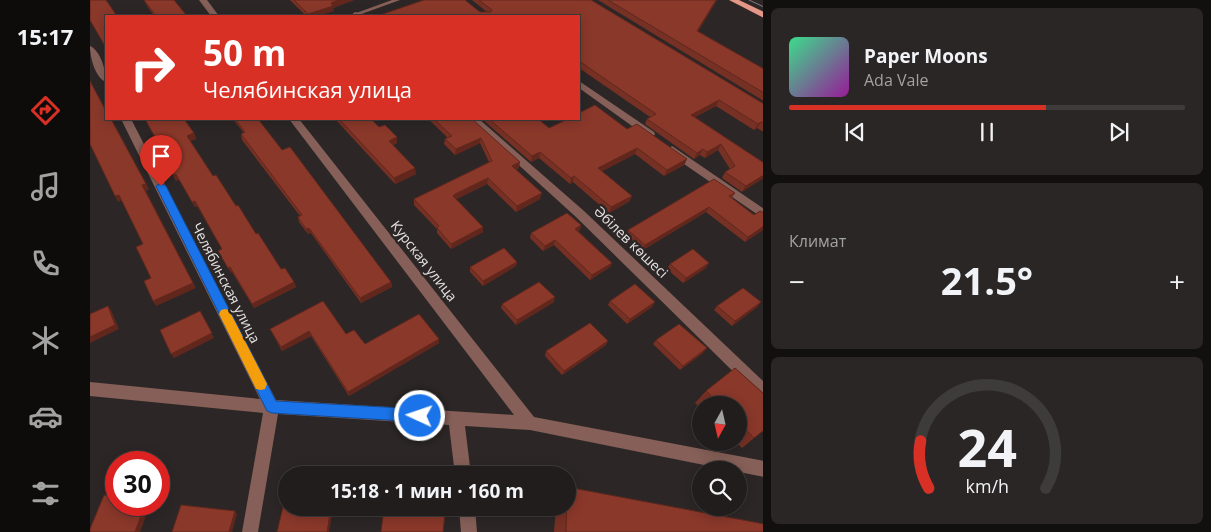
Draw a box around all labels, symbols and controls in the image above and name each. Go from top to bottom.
text: 15:17 [17,21,73,51]
text: 50 m [203,29,286,76]
icon: right [120,35,185,100]
text: Paper Moons [864,43,988,69]
text: Ada Vale [864,69,928,91]
text: Челябинская улица [203,74,412,104]
icon: directions [28,93,63,128]
icon: previous [841,118,869,146]
icon: pause [973,118,1001,146]
icon: next [1105,118,1133,146]
pin [140,135,182,186]
icon: arrive [147,142,175,170]
icon: music [28,169,63,204]
street label: Әбілев көшесі [590,202,672,282]
street label: Курская улица [387,216,462,305]
street label: Челябинская улица [188,219,265,346]
text: Климат [789,230,846,252]
icon: phone [28,246,63,281]
text: 21.5° [941,254,1033,306]
text: − [789,262,805,300]
text: + [1169,262,1185,300]
icon: climate [28,323,63,358]
position arrow [393,389,445,441]
north arrow [692,396,748,451]
map controls [692,396,747,516]
icon: car [28,399,63,434]
text: 24 [957,411,1017,482]
speed limit sign: 30 [105,451,170,516]
button: search [692,461,747,516]
text: km/h [965,474,1009,498]
icon: filters [28,476,63,511]
text: 15:18 · 1 мин · 160 m [330,478,524,504]

